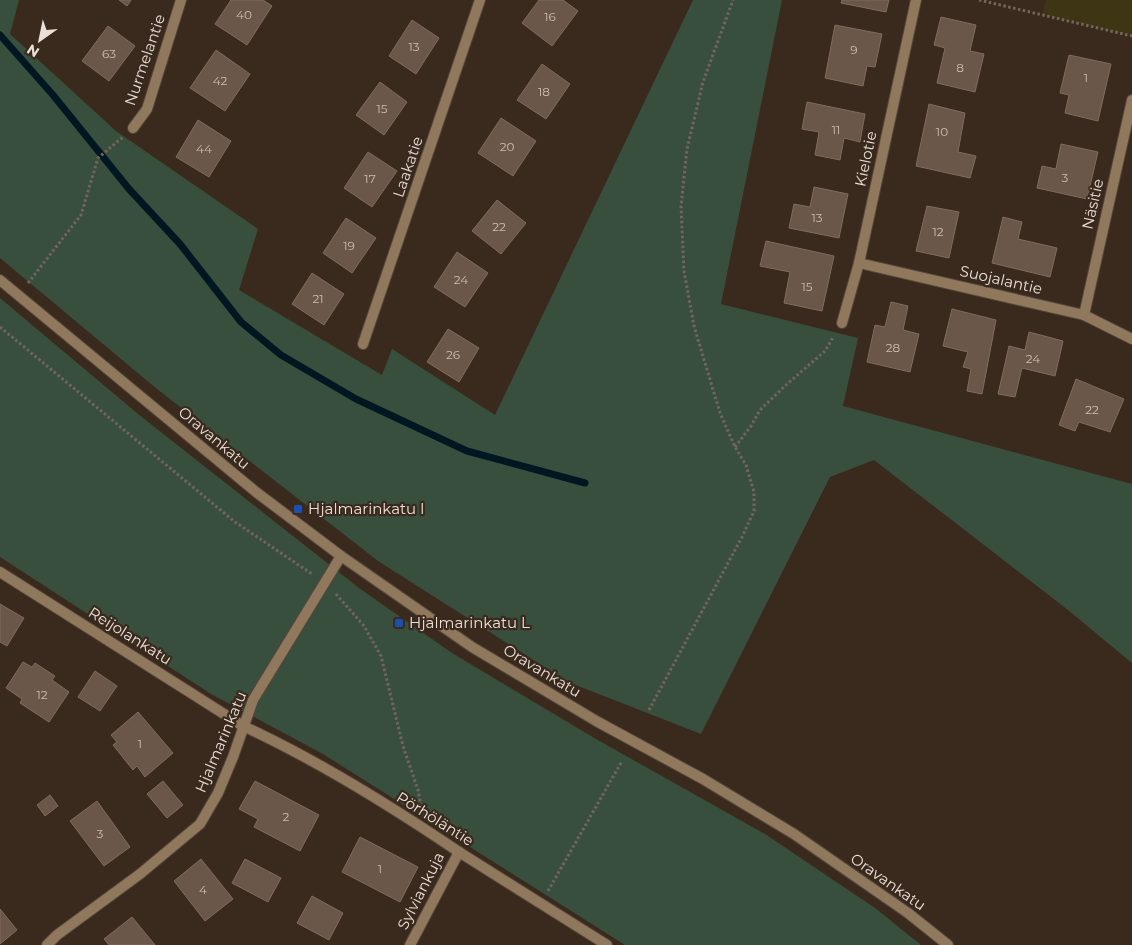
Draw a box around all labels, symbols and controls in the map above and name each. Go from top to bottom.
house number: 40 [236,7,252,22]
house number: 16 [544,9,556,24]
street label: Nurmelantie [120,12,169,108]
north arrow [15,15,65,65]
house number: 13 [408,39,420,54]
text: N [23,40,43,62]
house number: 9 [850,42,858,57]
house number: 63 [102,46,116,61]
house number: 8 [956,60,964,75]
house number: 1 [1084,70,1088,85]
house number: 42 [213,73,228,88]
house number: 18 [538,84,550,99]
house number: 15 [376,101,388,116]
house number: 11 [832,122,840,137]
house number: 10 [936,124,948,139]
street label: Kielotie [850,129,881,188]
street label: Laakatie [388,134,427,200]
house number: 20 [500,139,514,154]
house number: 44 [196,141,212,156]
house number: 3 [1062,170,1069,185]
house number: 17 [364,171,376,186]
street label: Näsitie [1077,177,1108,231]
house number: 13 [811,210,823,225]
house number: 22 [492,219,506,234]
house number: 12 [932,224,944,239]
house number: 19 [343,238,355,253]
street label: Suojalantie [958,261,1044,298]
house number: 24 [454,272,468,287]
house number: 15 [801,279,813,294]
house number: 21 [312,291,324,306]
house number: 28 [886,340,901,355]
house number: 26 [446,347,460,362]
house number: 24 [1026,351,1040,366]
street label: Oravankatu [175,402,254,473]
house number: 22 [1085,402,1099,417]
place label: Hjalmarinkatu I [308,499,425,518]
marker: Hjalmarinkatu I [292,503,304,515]
street label: Reijolankatu [85,603,175,669]
place label: Hjalmarinkatu L [409,613,530,632]
marker: Hjalmarinkatu L [393,617,405,629]
street label: Oravankatu [500,640,585,701]
house number: 12 [36,687,48,702]
street label: Hjalmarinkatu [191,688,250,795]
house number: 1 [138,736,142,751]
street label: Pörhöläntie [393,787,477,850]
house number: 2 [283,809,290,824]
house number: 3 [97,826,104,841]
street label: Sylviankuja [393,849,448,933]
street label: Oravankatu [847,849,930,914]
house number: 1 [378,861,382,876]
house number: 4 [199,882,207,897]

